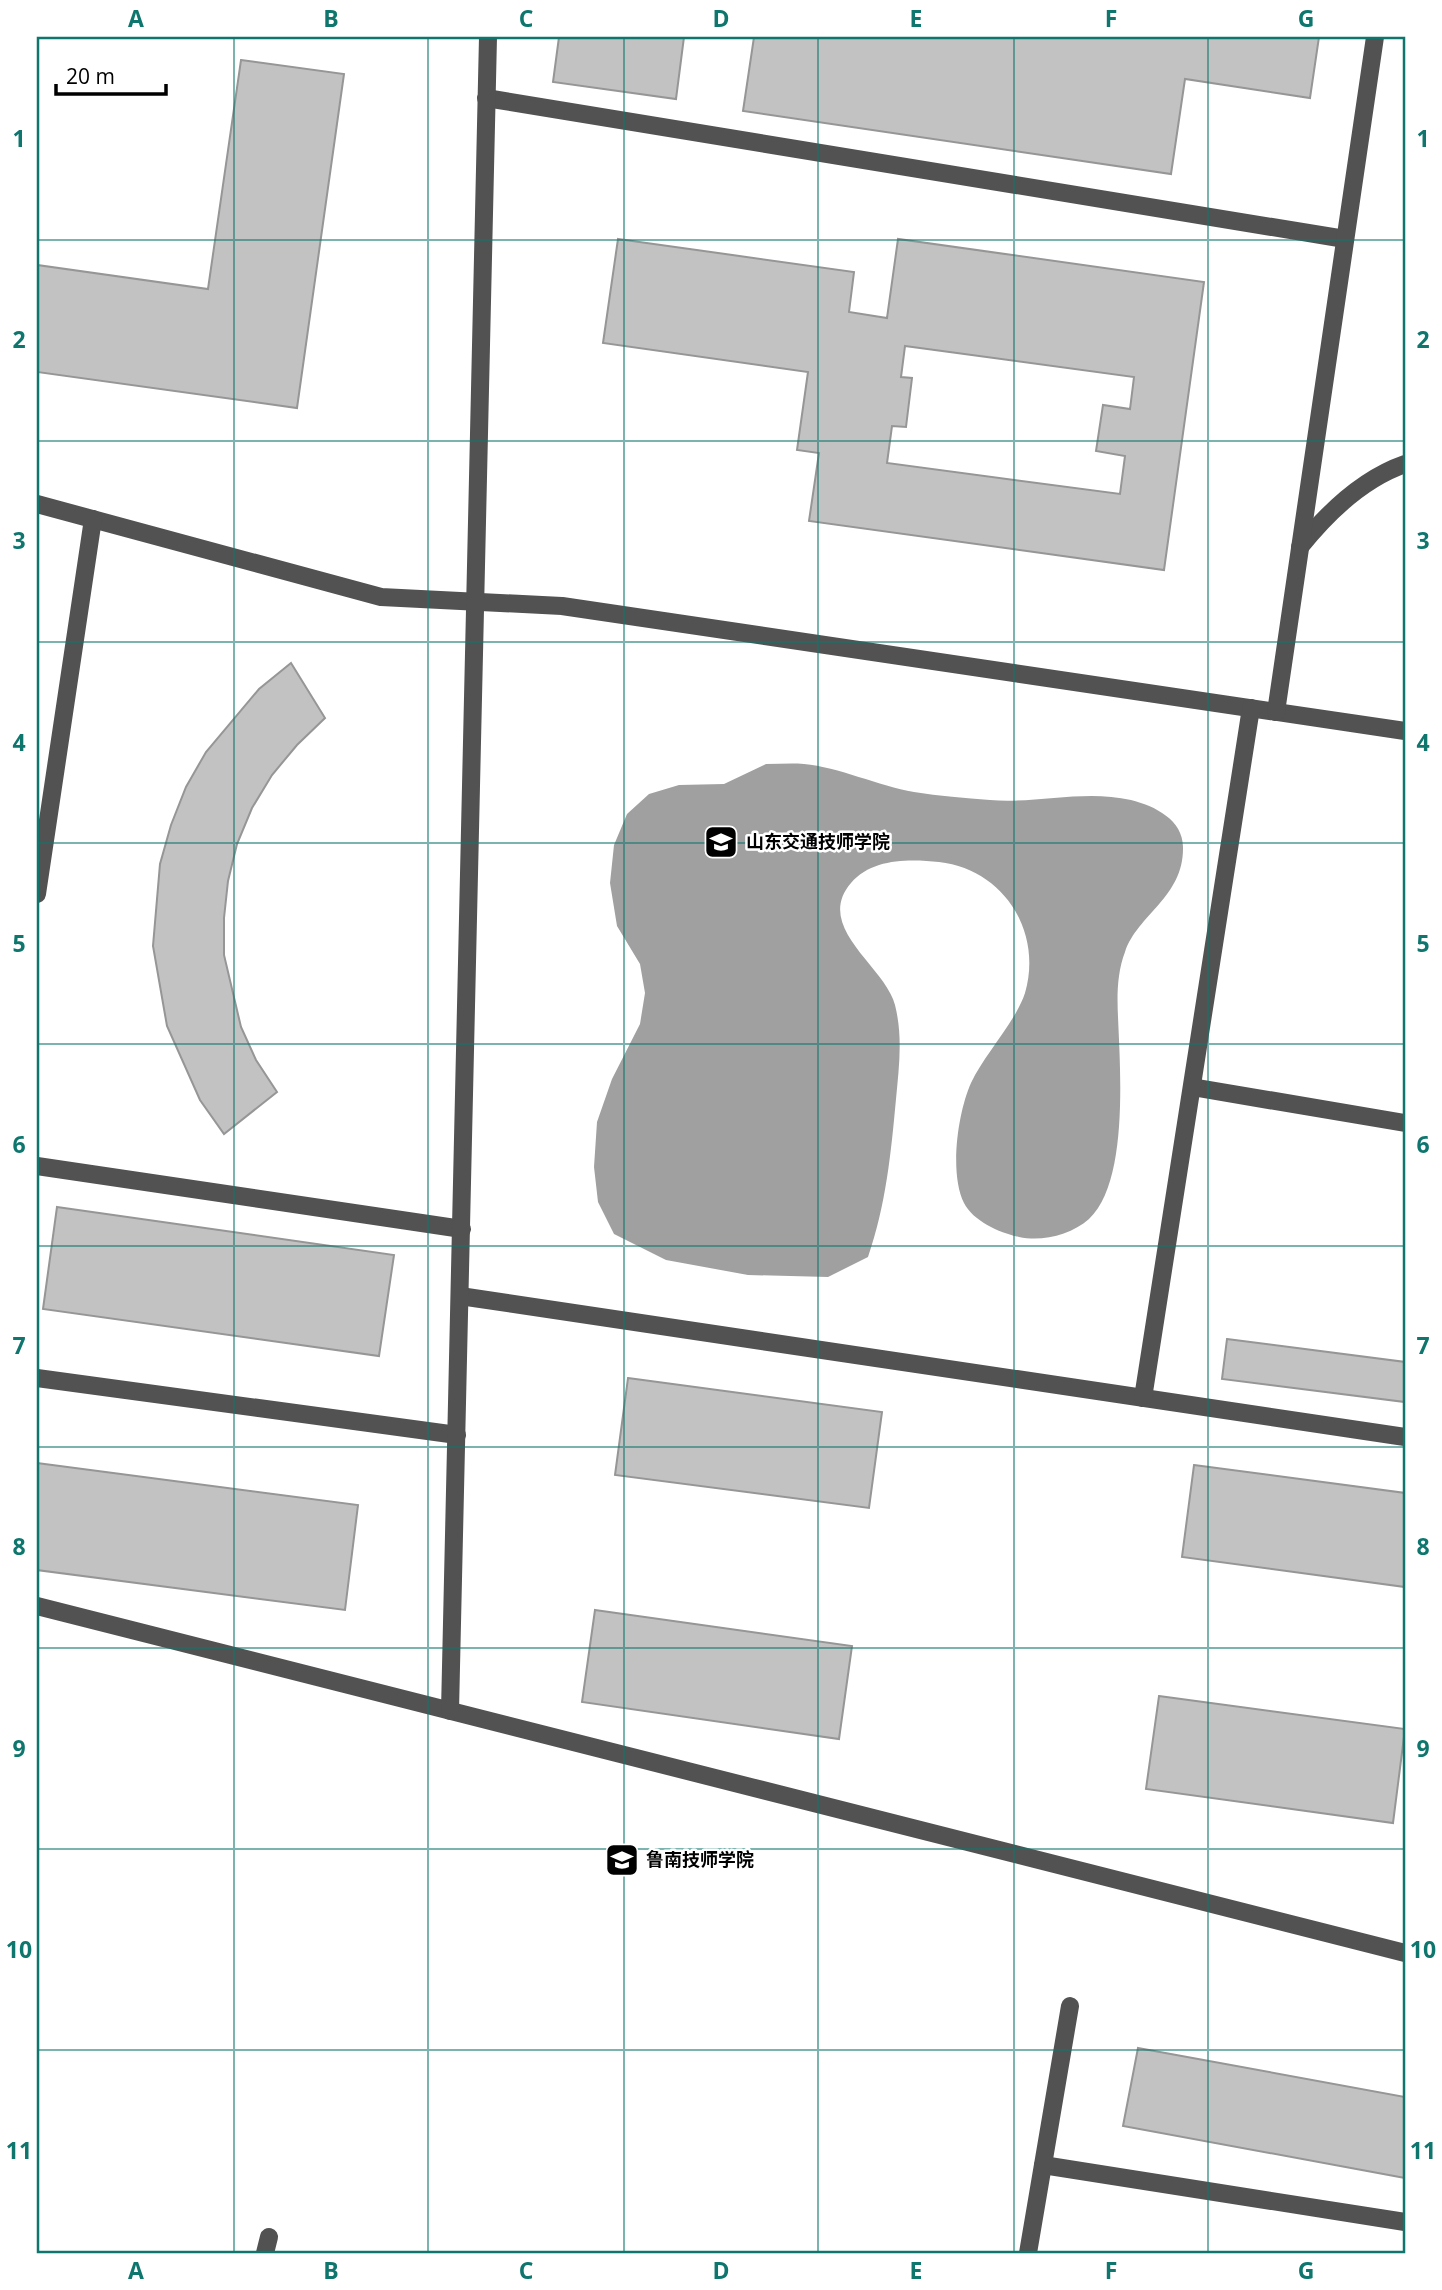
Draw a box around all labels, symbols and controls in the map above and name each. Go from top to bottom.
text: A [128,2,144,34]
text: B [323,2,339,34]
text: C [519,2,533,34]
text: D [712,2,730,34]
text: E [910,2,922,34]
text: F [1105,2,1117,34]
text: G [1298,2,1314,34]
scale bar [56,52,166,96]
text: 20 m [66,62,115,90]
text: 1 [12,122,26,154]
text: 1 [1416,122,1430,154]
text: 2 [12,323,26,355]
text: 2 [1416,323,1430,355]
text: 3 [12,524,26,556]
text: 3 [1416,524,1430,556]
text: 4 [12,726,26,758]
text: 4 [1416,726,1430,758]
school or university icon: 山东交通技师学院 [702,823,740,861]
place label: 山东交通技师学院 [746,829,890,853]
text: 5 [12,927,26,959]
text: 5 [1416,927,1430,959]
text: 6 [12,1128,26,1160]
text: 6 [1416,1128,1430,1160]
text: 7 [12,1329,26,1361]
text: 7 [1416,1329,1430,1361]
text: 8 [12,1530,26,1562]
text: 8 [1416,1530,1430,1562]
text: 9 [12,1732,26,1764]
text: 9 [1416,1732,1430,1764]
school or university icon: 鲁南技师学院 [603,1841,641,1879]
place label: 鲁南技师学院 [646,1847,754,1871]
text: 10 [6,1933,32,1965]
text: 10 [1410,1933,1436,1965]
text: 11 [6,2134,32,2166]
text: 11 [1410,2134,1436,2166]
text: A [128,2254,144,2286]
text: B [323,2254,339,2286]
text: C [519,2254,533,2286]
text: D [712,2254,730,2286]
text: E [910,2254,922,2286]
text: F [1105,2254,1117,2286]
text: G [1298,2254,1314,2286]

